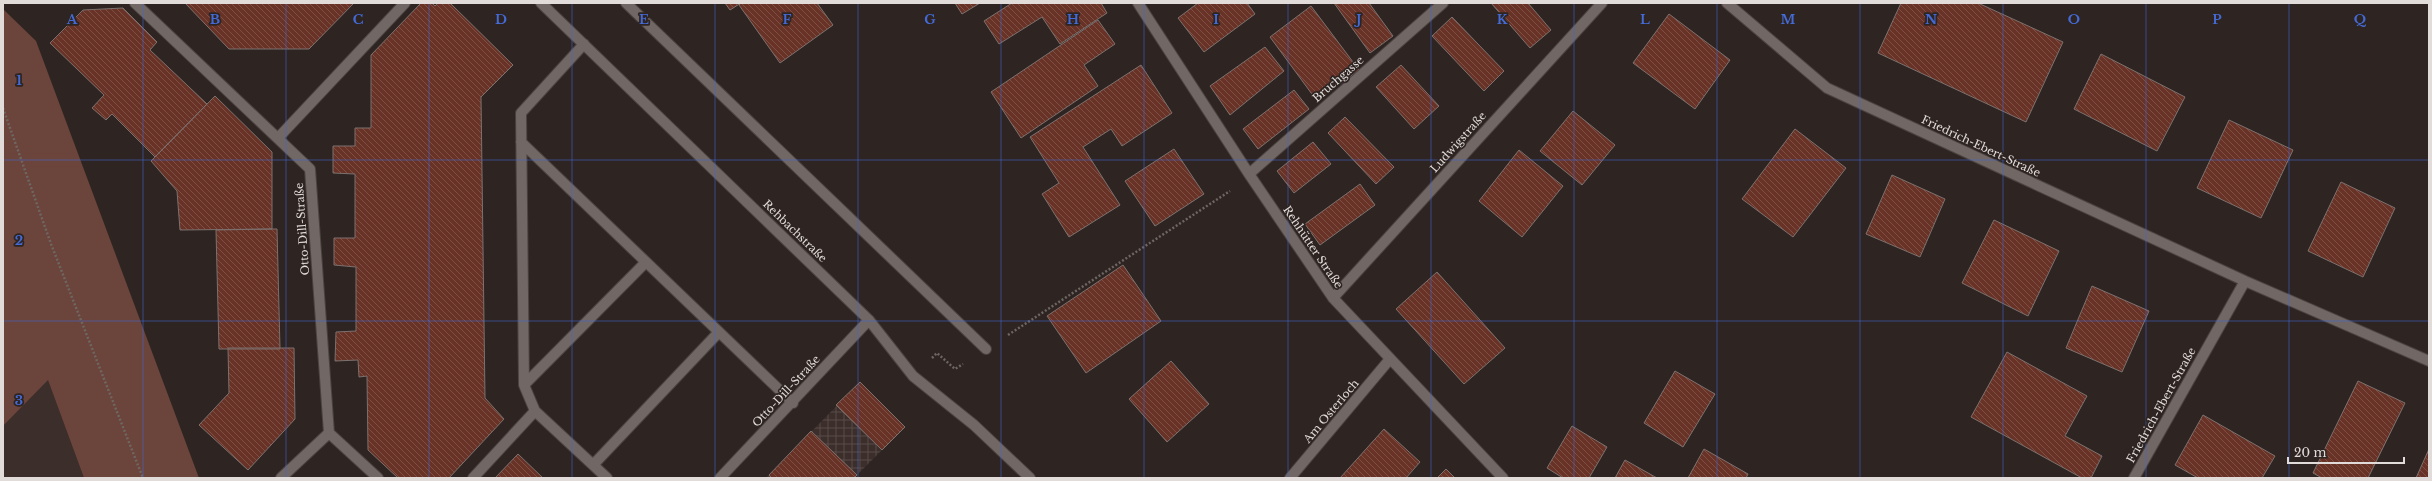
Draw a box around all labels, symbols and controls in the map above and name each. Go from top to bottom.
text: A [66,11,78,28]
text: B [210,11,220,28]
text: C [353,11,364,28]
text: D [495,11,507,28]
text: E [639,11,649,28]
text: F [783,11,792,28]
text: G [924,11,936,28]
text: H [1067,11,1079,28]
text: I [1213,11,1219,28]
text: J [1353,11,1362,28]
text: K [1497,11,1508,28]
text: L [1640,11,1650,28]
text: M [1781,11,1796,28]
text: N [1925,11,1937,28]
text: O [2068,11,2080,28]
text: P [2212,11,2222,28]
text: Q [2354,11,2367,28]
street label: Bruchgasse [1309,53,1367,105]
text: 1 [16,72,22,89]
street label: Ludwigstraße [1427,109,1489,175]
street label: Friedrich-Ebert-Straße [1919,112,2043,180]
street label: Otto-Dill-Straße [292,182,312,276]
street label: Rehbachstraße [760,197,830,265]
street label: Rehhütter Straße [1280,203,1346,291]
text: 2 [15,232,23,249]
street label: Friedrich-Ebert-Straße [2123,345,2199,465]
street label: Otto-Dill-Straße [749,352,823,430]
street label: Am Osterloch [1300,376,1362,446]
text: 3 [15,392,23,409]
scale bar [2288,439,2404,465]
text: 20 m [2294,445,2326,460]

